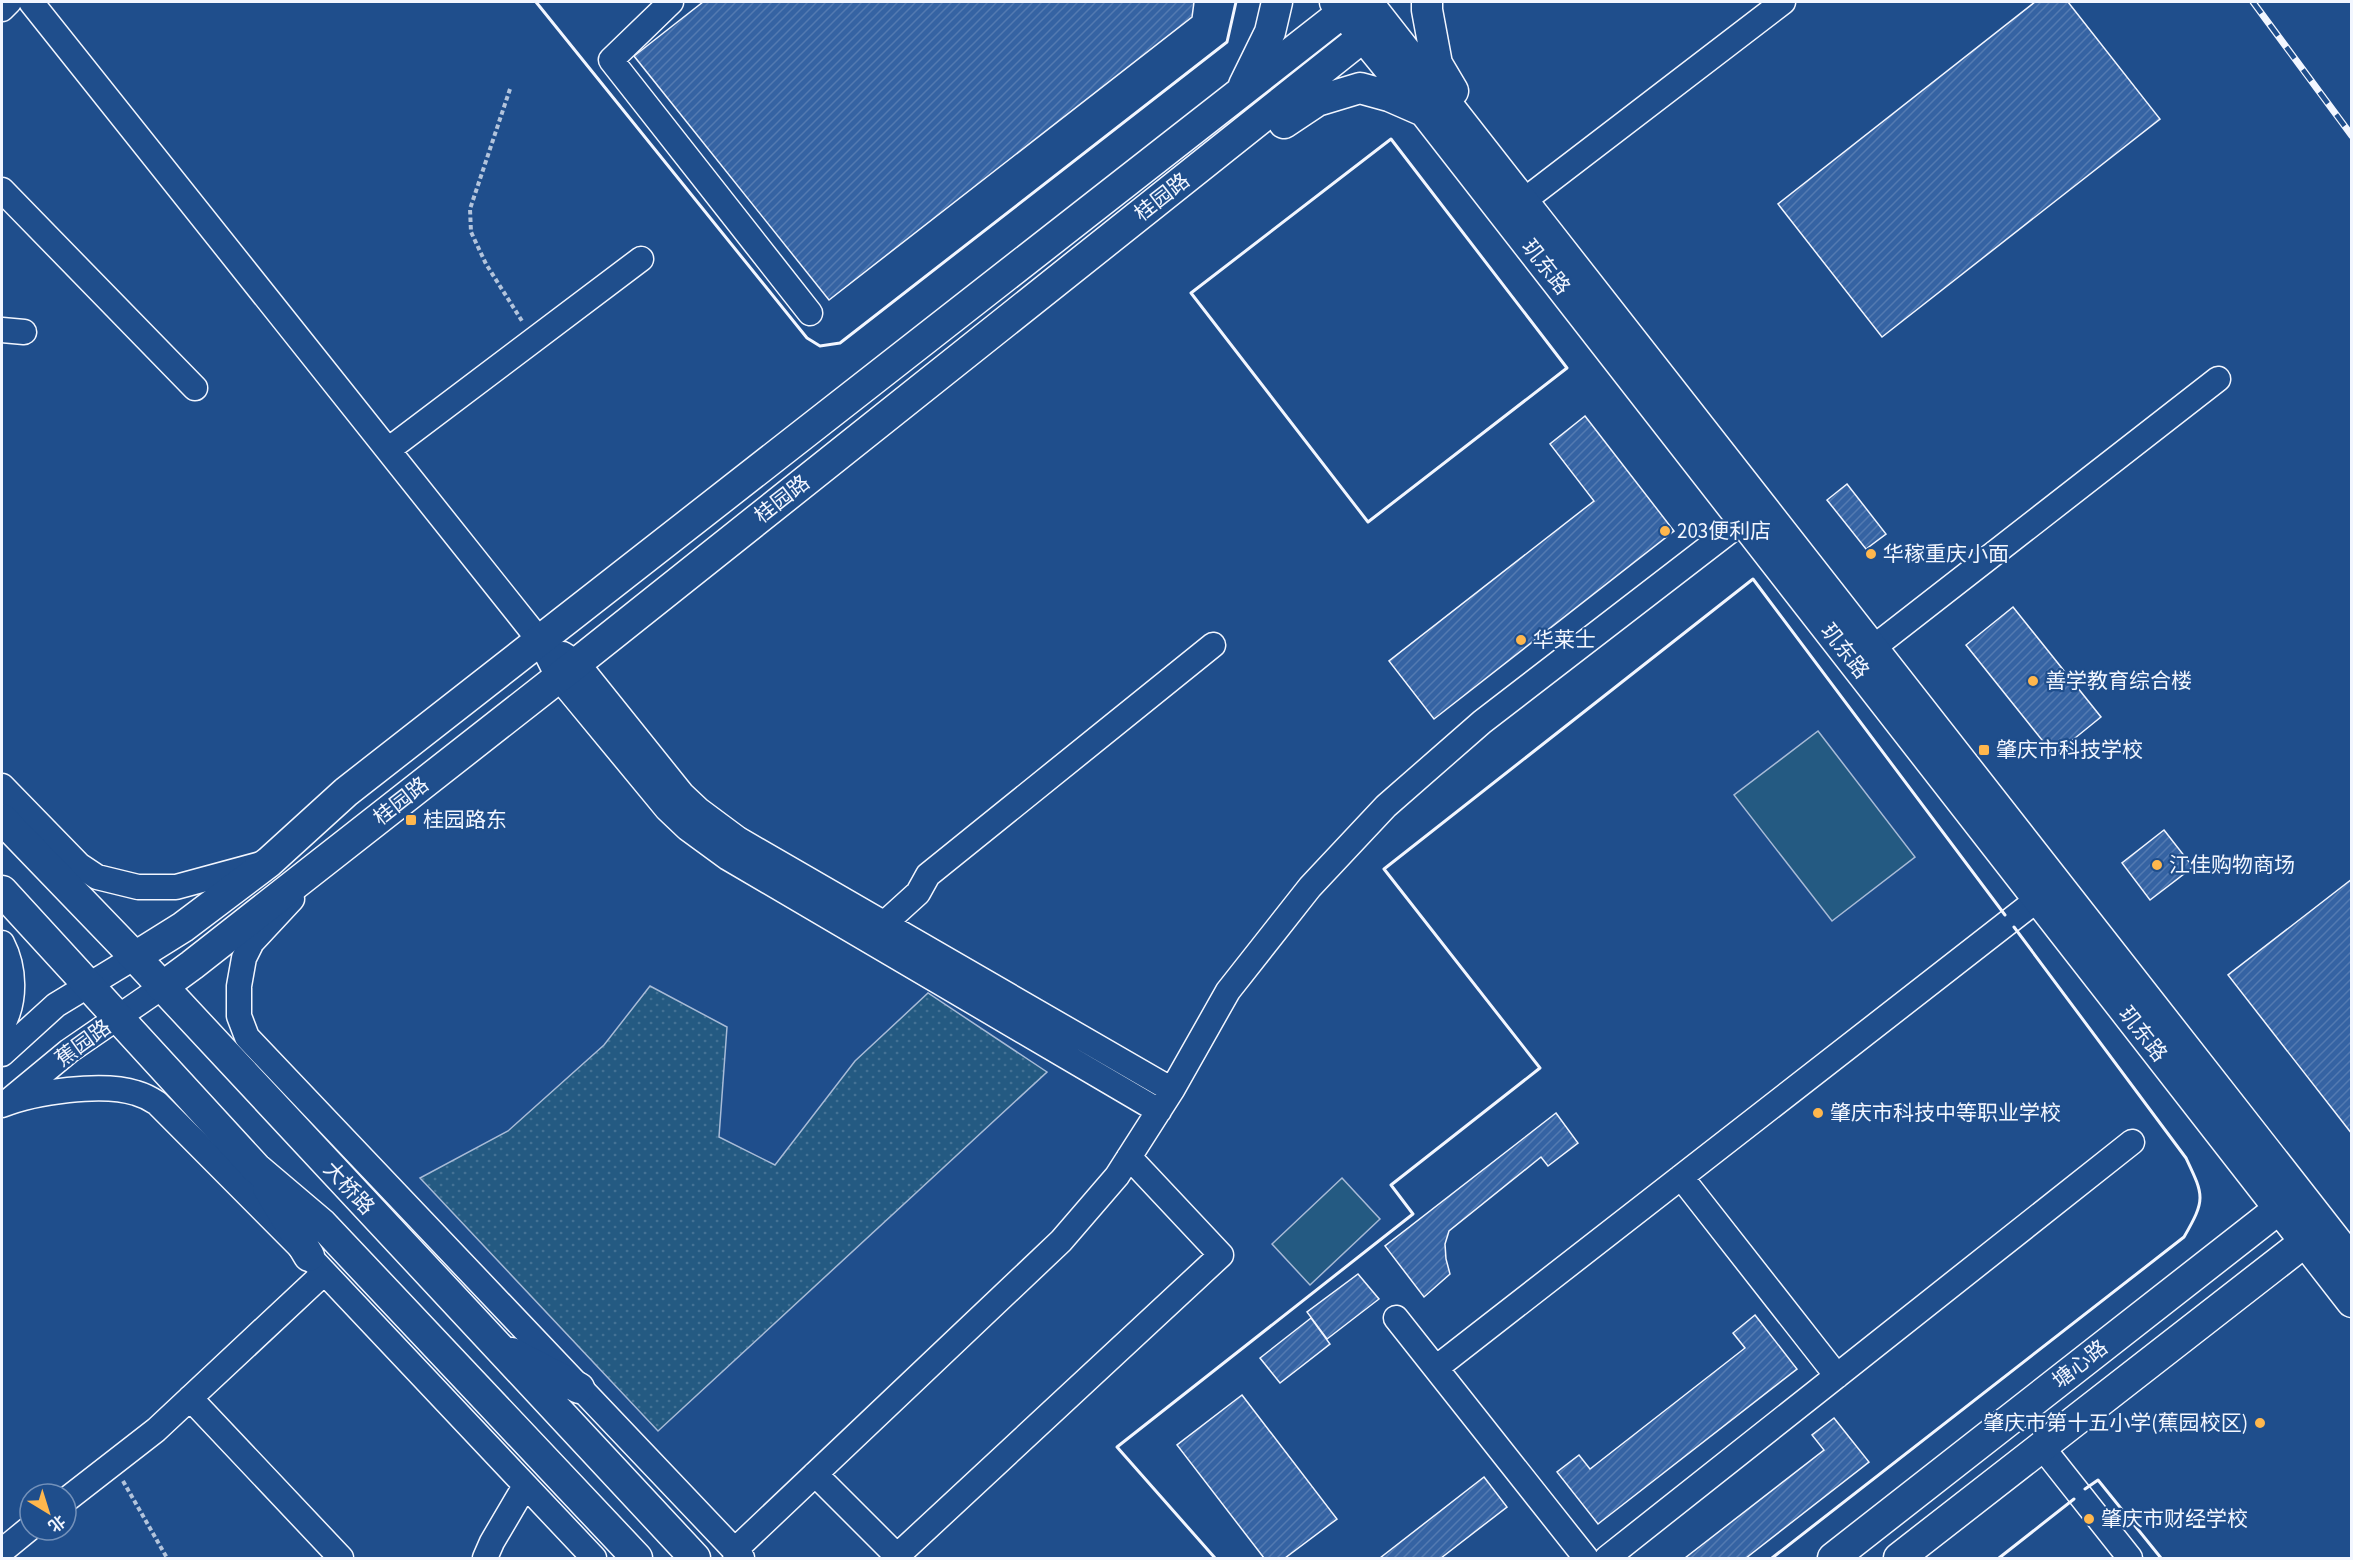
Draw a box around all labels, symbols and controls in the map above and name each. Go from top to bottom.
street label: 桂园路 [1128,166,1196,228]
street label: 玑东路 [1515,233,1577,301]
street label: 桂园路 [748,468,816,530]
place label: 203便利店 [1677,516,1771,546]
marker: 203便利店 [1658,524,1672,538]
place label: 华稼重庆小面 [1883,539,2009,569]
marker: 华稼重庆小面 [1864,547,1878,561]
street label: 玑东路 [1814,617,1876,685]
place label: 华莱士 [1533,625,1596,655]
marker: 华莱士 [1514,633,1528,647]
place label: 善学教育综合楼 [2045,666,2192,696]
marker: 善学教育综合楼 [2026,674,2040,688]
place label: 肇庆市科技学校 [1996,735,2143,765]
marker: 肇庆市科技学校 [1977,743,1991,757]
street label: 桂园路 [367,770,435,832]
place label: 桂园路东 [423,805,507,835]
marker: 桂园路东 [404,813,418,827]
place label: 江佳购物商场 [2169,850,2295,880]
marker: 江佳购物商场 [2150,858,2164,872]
street label: 玑东路 [2112,1000,2174,1068]
street label: 蕉园路 [49,1012,117,1074]
place label: 肇庆市科技中等职业学校 [1830,1098,2061,1128]
marker: 肇庆市科技中等职业学校 [1811,1106,1825,1120]
street label: 大桥路 [317,1155,381,1221]
street label: 塘心路 [2046,1333,2114,1395]
place label: 肇庆市第十五小学(蕉园校区) [1983,1408,2248,1438]
marker: 肇庆市第十五小学(蕉园校区) [2253,1416,2267,1430]
north arrow [18,1482,78,1542]
place label: 肇庆市财经学校 [2101,1504,2248,1534]
text: 北 [44,1509,70,1537]
marker: 肇庆市财经学校 [2082,1512,2096,1526]

